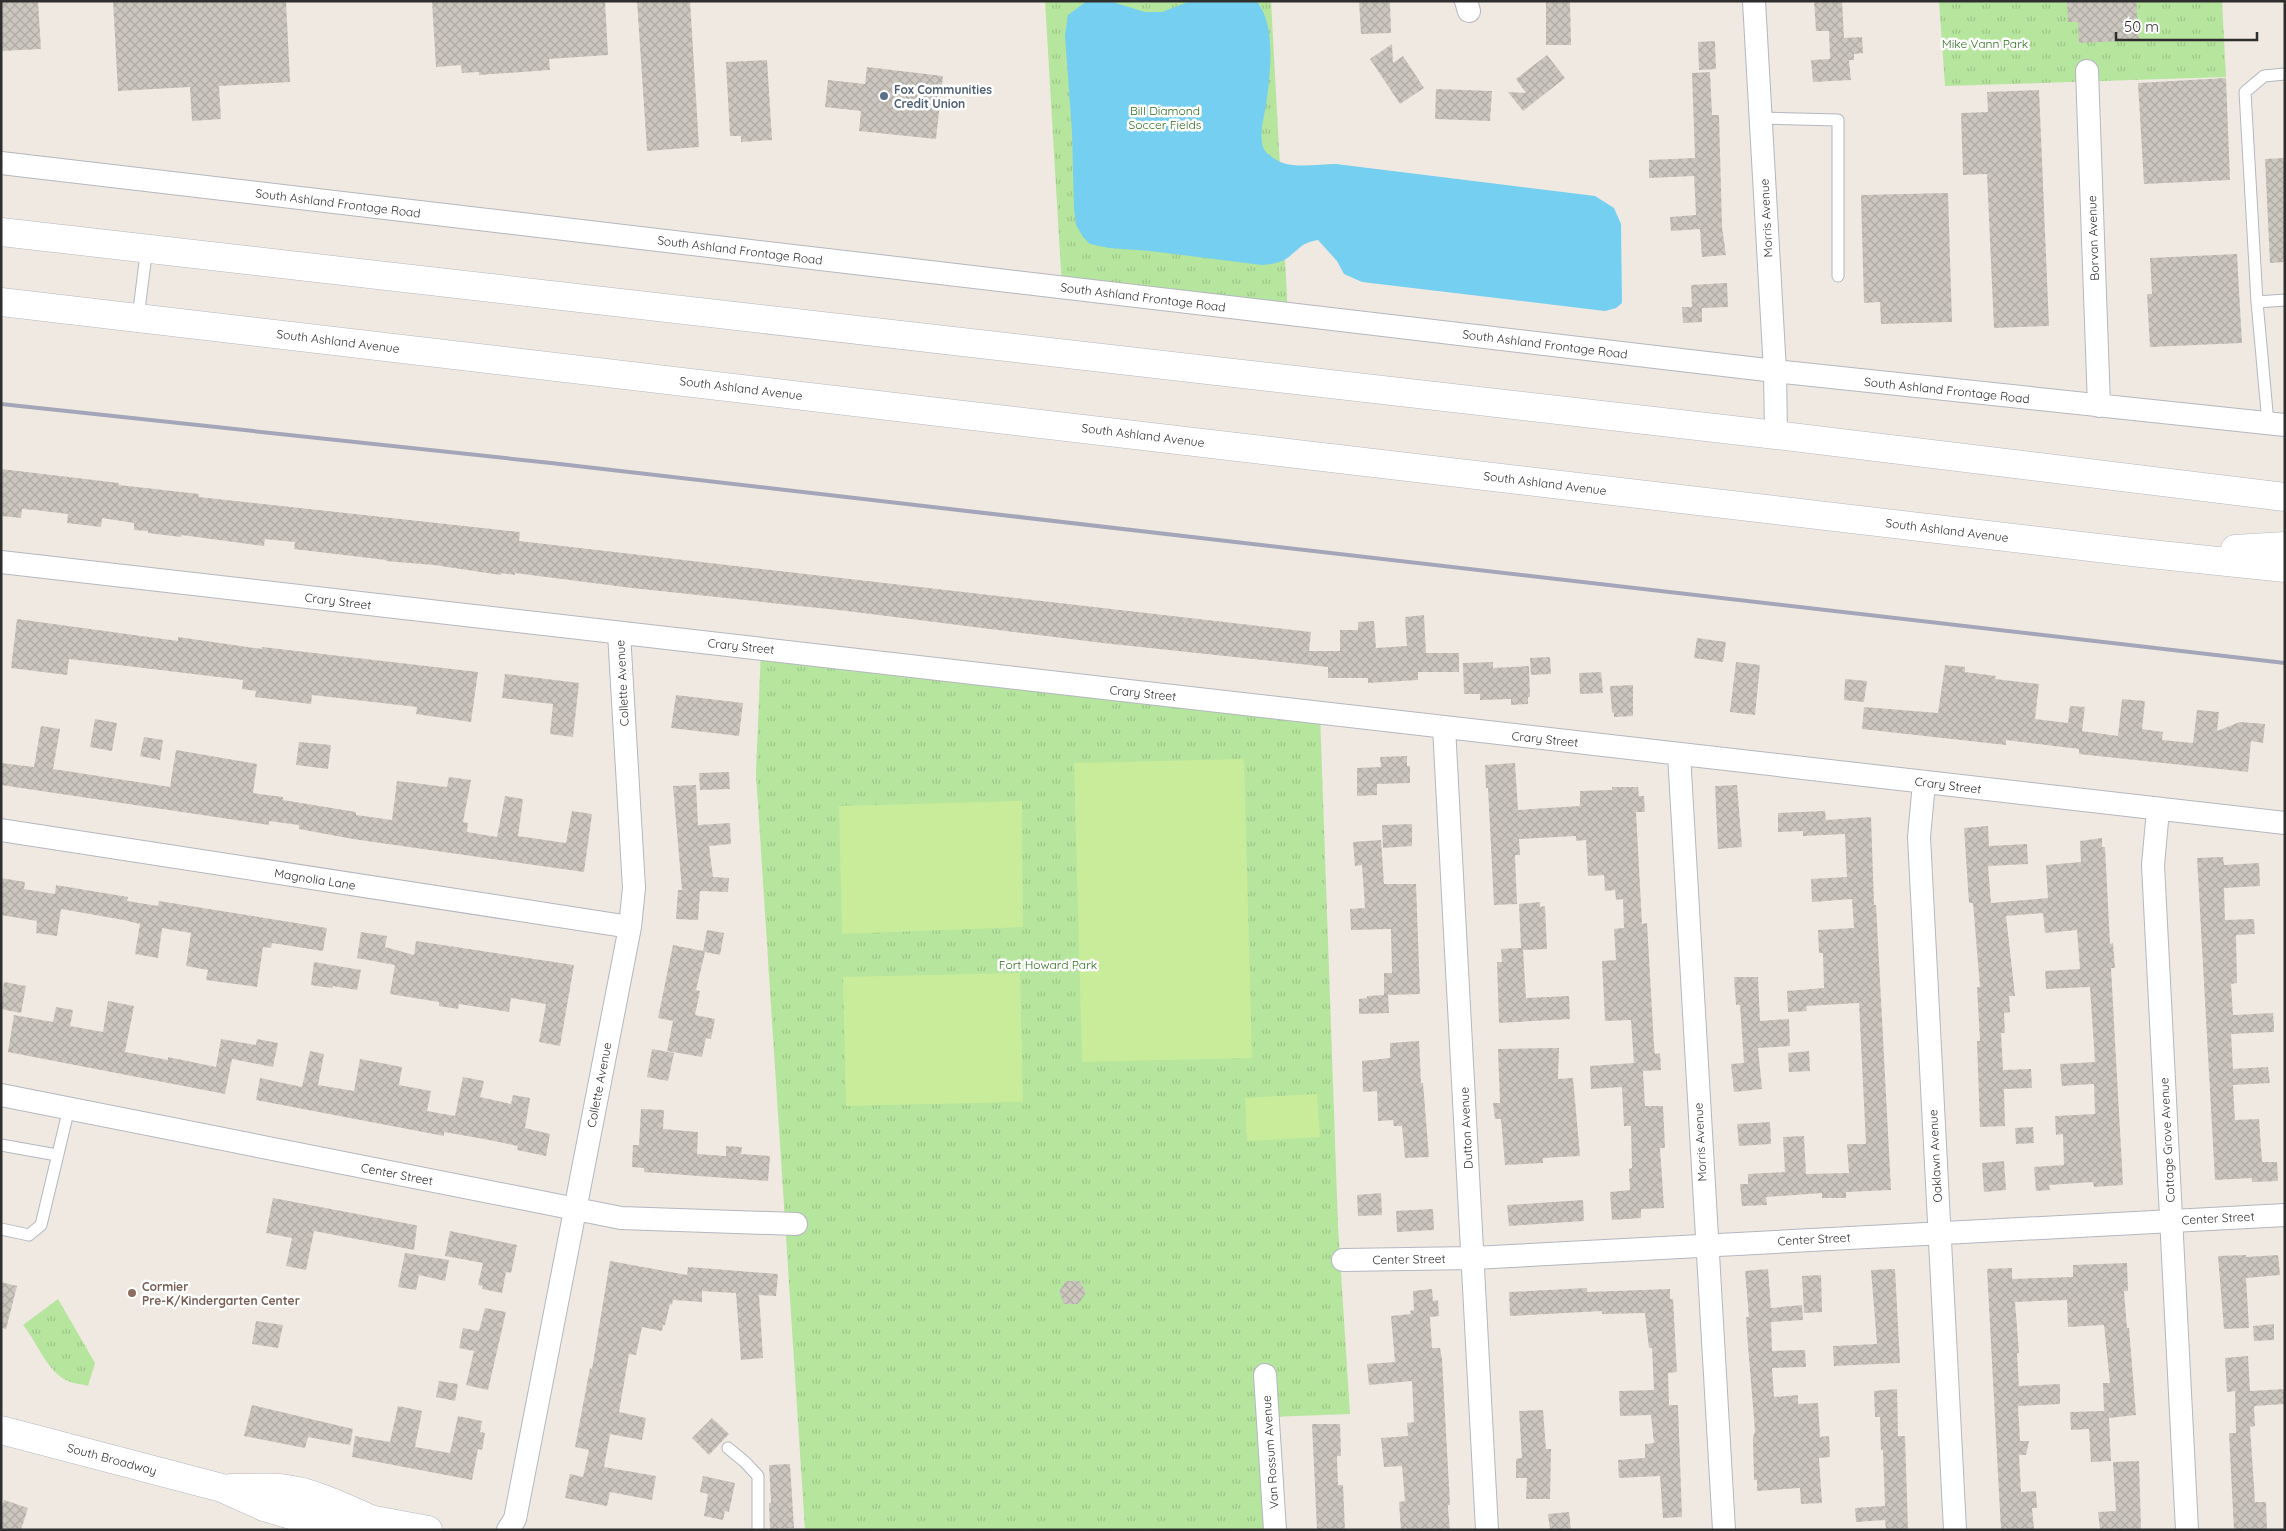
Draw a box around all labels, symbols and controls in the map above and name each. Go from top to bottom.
scale bar [2116,10,2257,42]
text: 50 m [2124,17,2159,36]
park label: Mike Vann Park [1942,36,2028,51]
place label: Fox Communities Credit Union [894,82,992,111]
marker: Fox Communities Credit Union [878,90,890,102]
park label: Bill Diamond Soccer Fields [1129,103,1202,132]
street label: Morris Avenue [1756,178,1776,258]
street label: South Ashland Frontage Road [255,185,421,221]
street label: Borvan Avenue [2084,195,2102,281]
street label: South Ashland Frontage Road [657,232,823,268]
street label: South Ashland Frontage Road [1060,279,1226,315]
street label: South Ashland Avenue [276,326,401,356]
street label: South Ashland Frontage Road [1462,326,1628,362]
street label: South Ashland Avenue [679,373,804,403]
street label: South Ashland Frontage Road [1863,374,2031,406]
street label: South Ashland Avenue [1081,420,1206,450]
street label: South Ashland Avenue [1483,468,1608,498]
street label: South Ashland Avenue [1885,515,2010,545]
street label: Crary Street [304,589,372,613]
street label: Crary Street [707,635,775,657]
street label: Collette Avenue [612,639,632,727]
street label: Crary Street [1109,682,1177,704]
street label: Crary Street [1511,728,1579,750]
street label: Crary Street [1914,773,1982,797]
street label: Magnolia Lane [273,865,357,893]
park label: Fort Howard Park [999,957,1097,972]
street label: Collette Avenue [583,1041,615,1129]
street label: Cottage Grove Avenue [2156,1077,2178,1203]
street label: Dutton Avenue [1456,1086,1476,1169]
street label: Morris Avenue [1690,1102,1710,1182]
street label: Oaklawn Avenue [1925,1109,1945,1203]
street label: Center Street [360,1160,434,1188]
street label: Center Street [2181,1209,2255,1227]
street label: Center Street [1777,1230,1851,1248]
street label: Center Street [1372,1251,1446,1267]
place label: Cormier Pre-K/Kindergarten Center [142,1279,300,1308]
marker: Cormier Pre-K/Kindergarten Center [126,1287,138,1299]
street label: Van Rossum Avenue [1259,1394,1281,1509]
street label: South Broadway [66,1440,158,1478]

